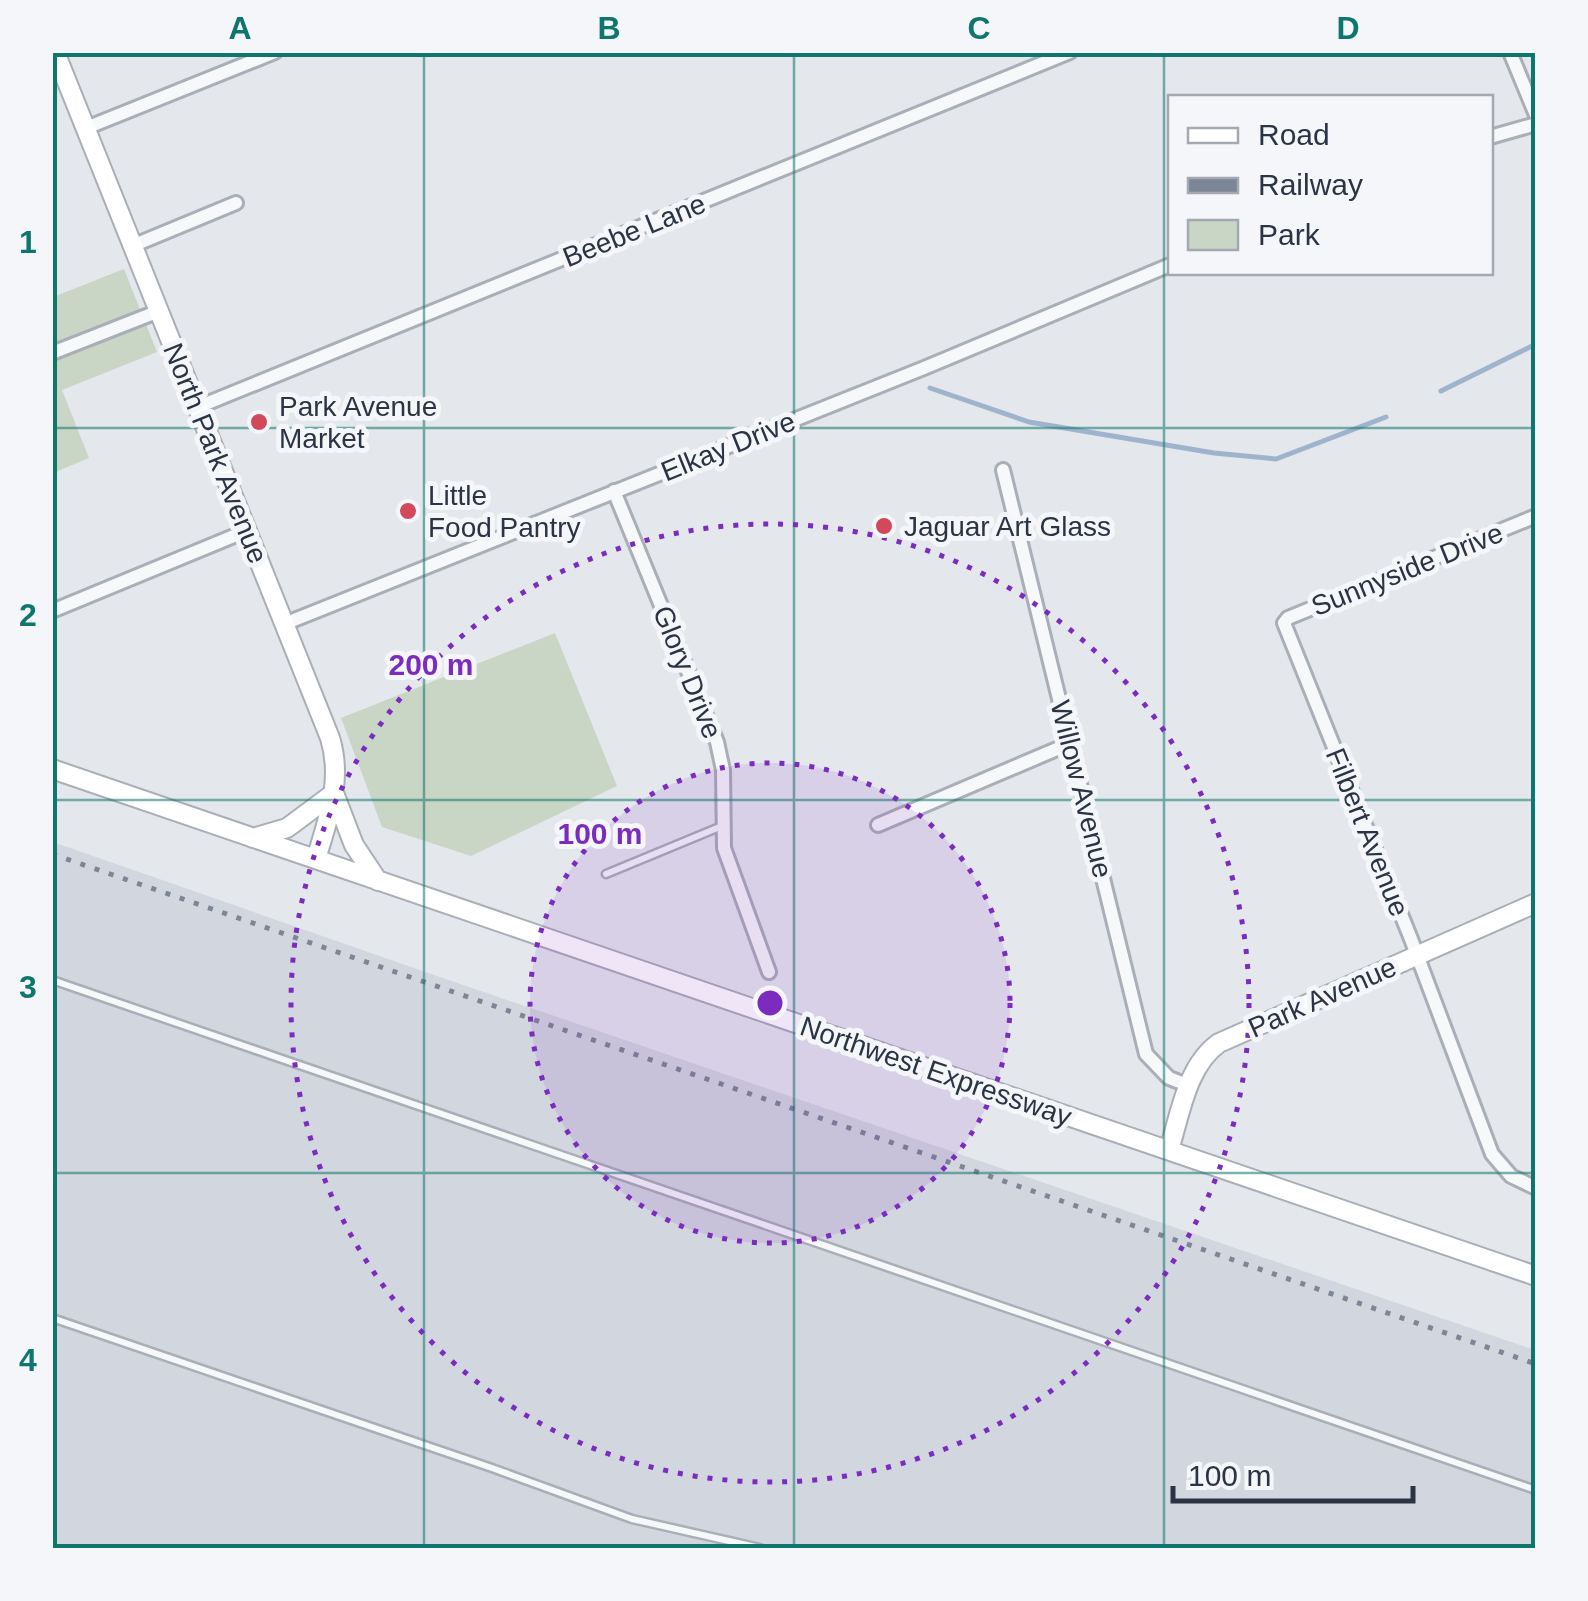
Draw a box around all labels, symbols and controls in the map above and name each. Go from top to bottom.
text: A [228,10,252,46]
text: B [597,10,621,46]
text: C [967,10,991,46]
text: D [1336,10,1360,46]
legend [1168,95,1493,275]
text: Road [1258,118,1330,151]
text: Railway [1258,168,1363,201]
street label: Beebe Lane [558,188,710,273]
text: Park [1258,218,1321,251]
text: 1 [19,224,37,260]
street label: North Park Avenue [157,339,274,568]
place label: Park Avenue Market [279,391,437,454]
street label: Elkay Drive [657,406,800,487]
marker: Park Avenue Market [248,411,270,433]
place label: Little Food Pantry [428,480,581,543]
marker: Little Food Pantry [397,500,419,522]
place label: Jaguar Art Glass [904,511,1111,542]
marker: Jaguar Art Glass [873,515,895,537]
street label: Sunnyside Drive [1307,517,1508,622]
text: 2 [19,597,37,633]
street label: Glory Drive [647,601,728,743]
text: 200 m [388,648,474,681]
street label: Willow Avenue [1045,697,1119,881]
street label: Filbert Avenue [1320,744,1415,921]
text: 100 m [557,817,643,850]
street label: Park Avenue [1244,951,1401,1044]
text: 3 [19,969,37,1005]
centre of rings [752,985,788,1021]
street label: Northwest Expressway [796,1010,1076,1132]
text: 4 [19,1342,37,1378]
scale bar [1173,1441,1413,1503]
text: 100 m [1188,1459,1271,1492]

